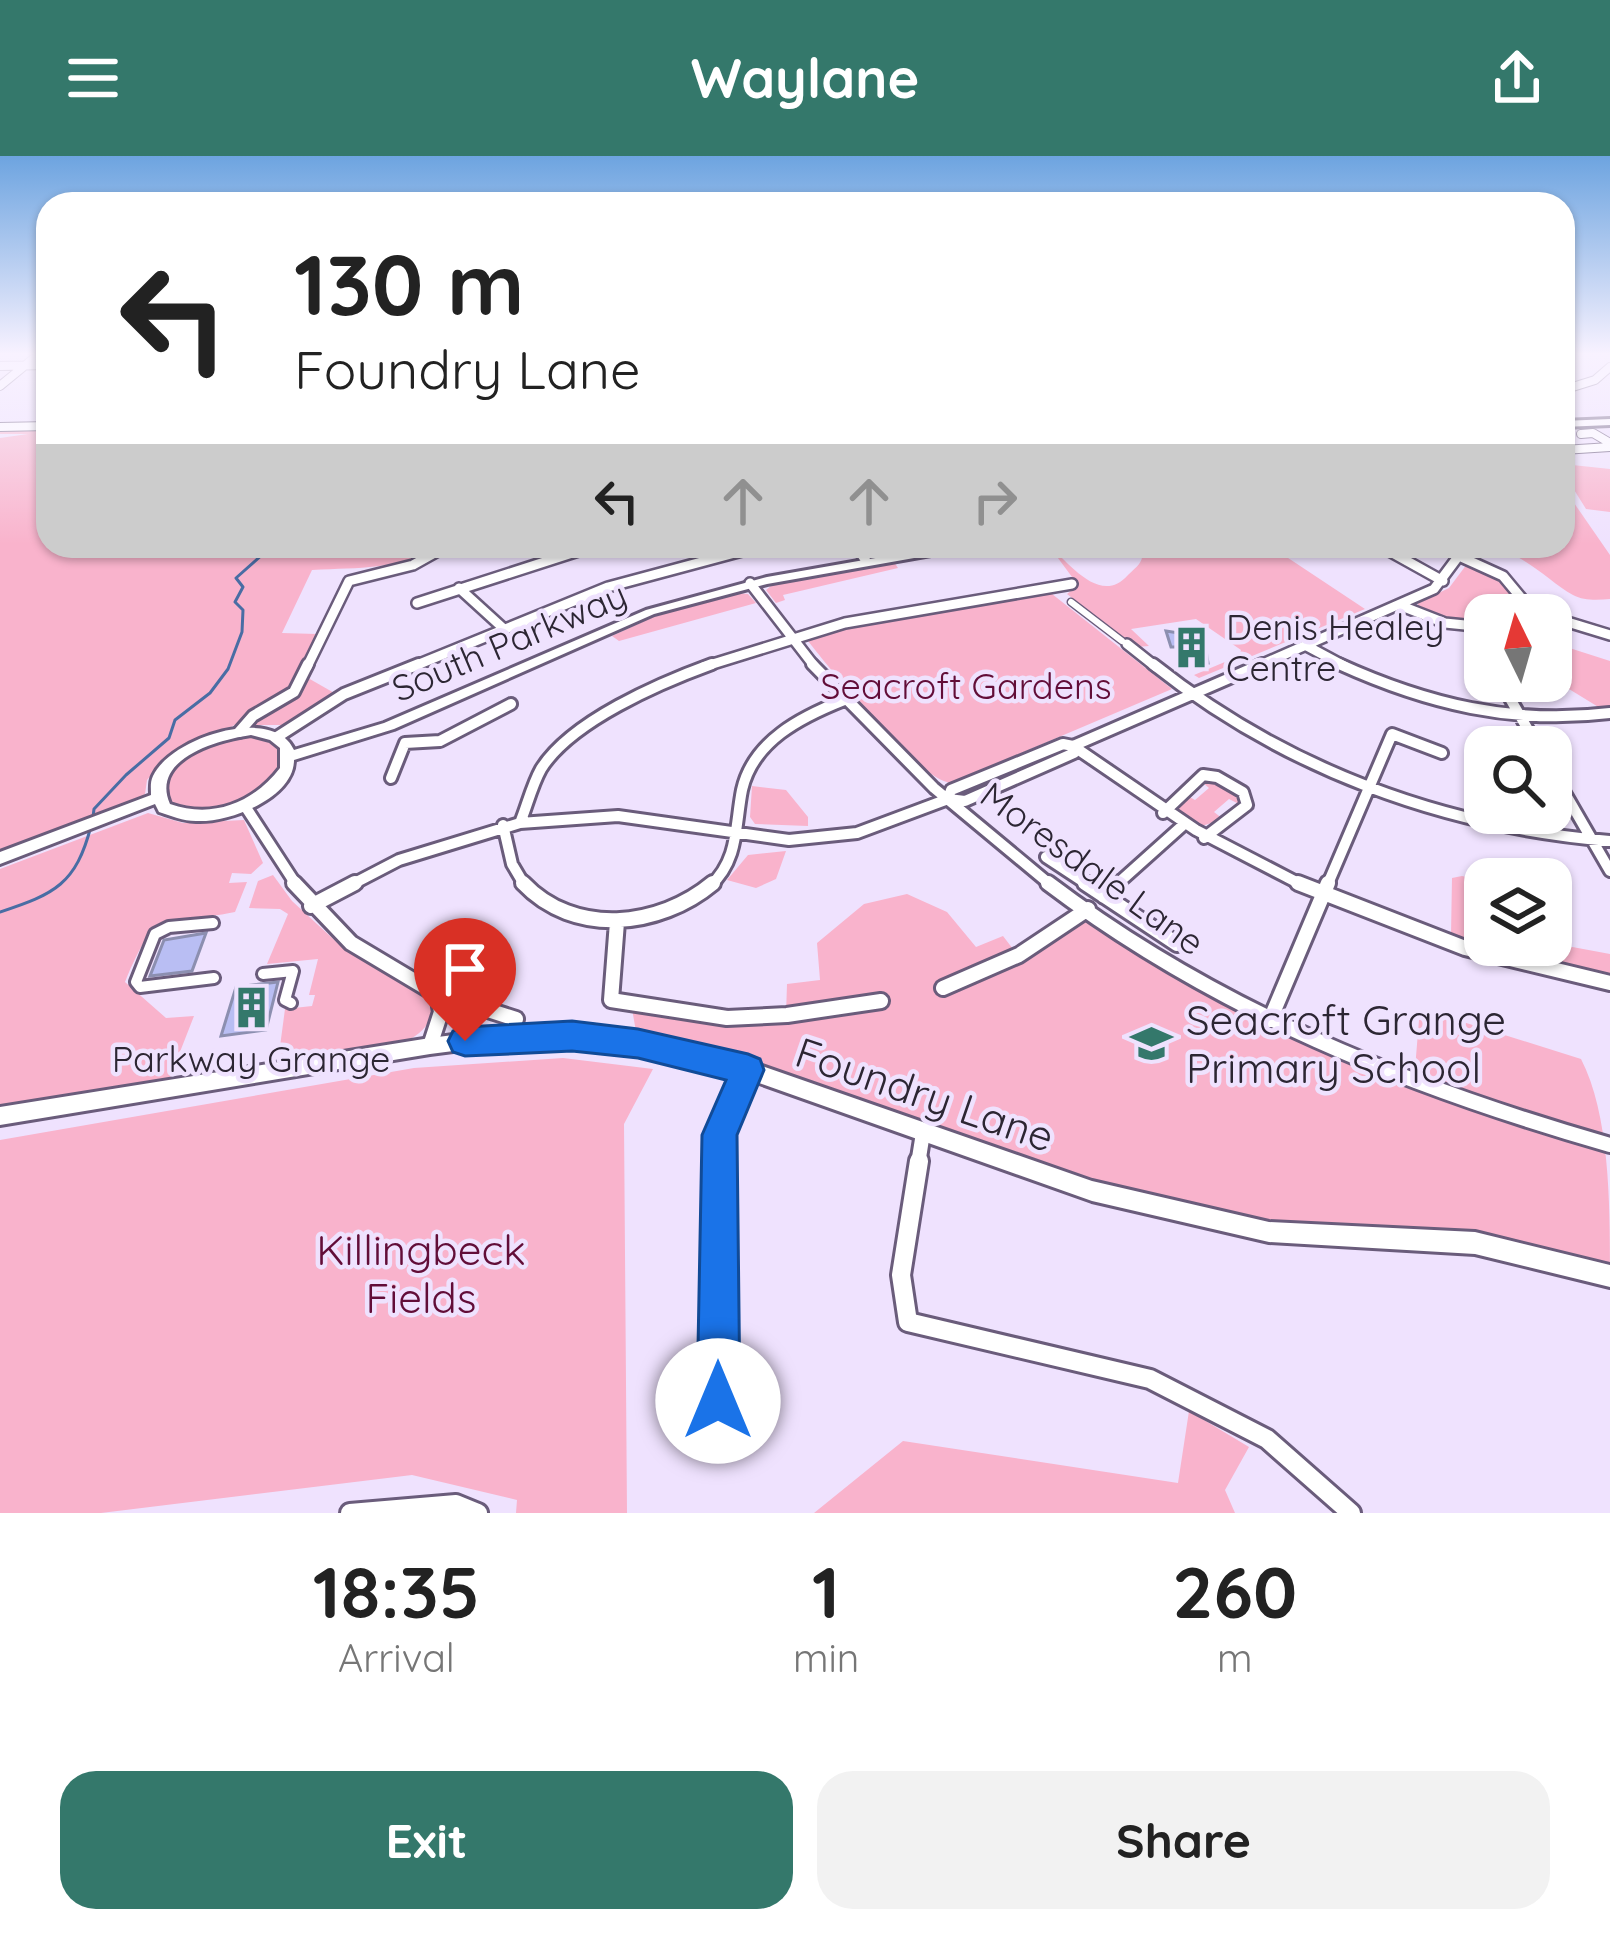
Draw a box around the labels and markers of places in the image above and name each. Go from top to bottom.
place label: Denis Healey Centre [1226,604,1444,690]
building icon: Denis Healey Centre [1169,624,1215,670]
pin [414,918,516,1041]
building icon: Parkway Grange [228,985,274,1031]
place label: Seacroft Grange Primary School [1186,993,1506,1094]
school or university icon: Seacroft Grange Primary School [1129,1020,1175,1066]
place label: Parkway Grange [112,1036,390,1081]

